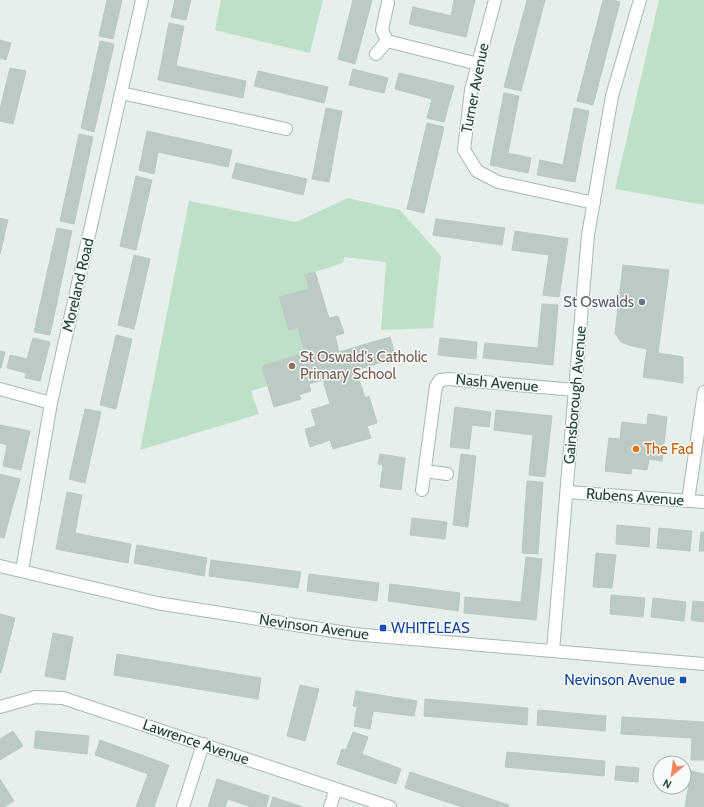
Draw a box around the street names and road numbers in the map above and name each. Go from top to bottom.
street label: Turner Avenue [457,41,493,134]
street label: Moreland Road [58,236,98,334]
street label: Gainsborough Avenue [560,325,590,465]
street label: Nash Avenue [455,370,539,396]
street label: Rubens Avenue [585,485,685,509]
street label: Nevinson Avenue [258,610,370,644]
street label: Lawrence Avenue [140,715,252,769]

